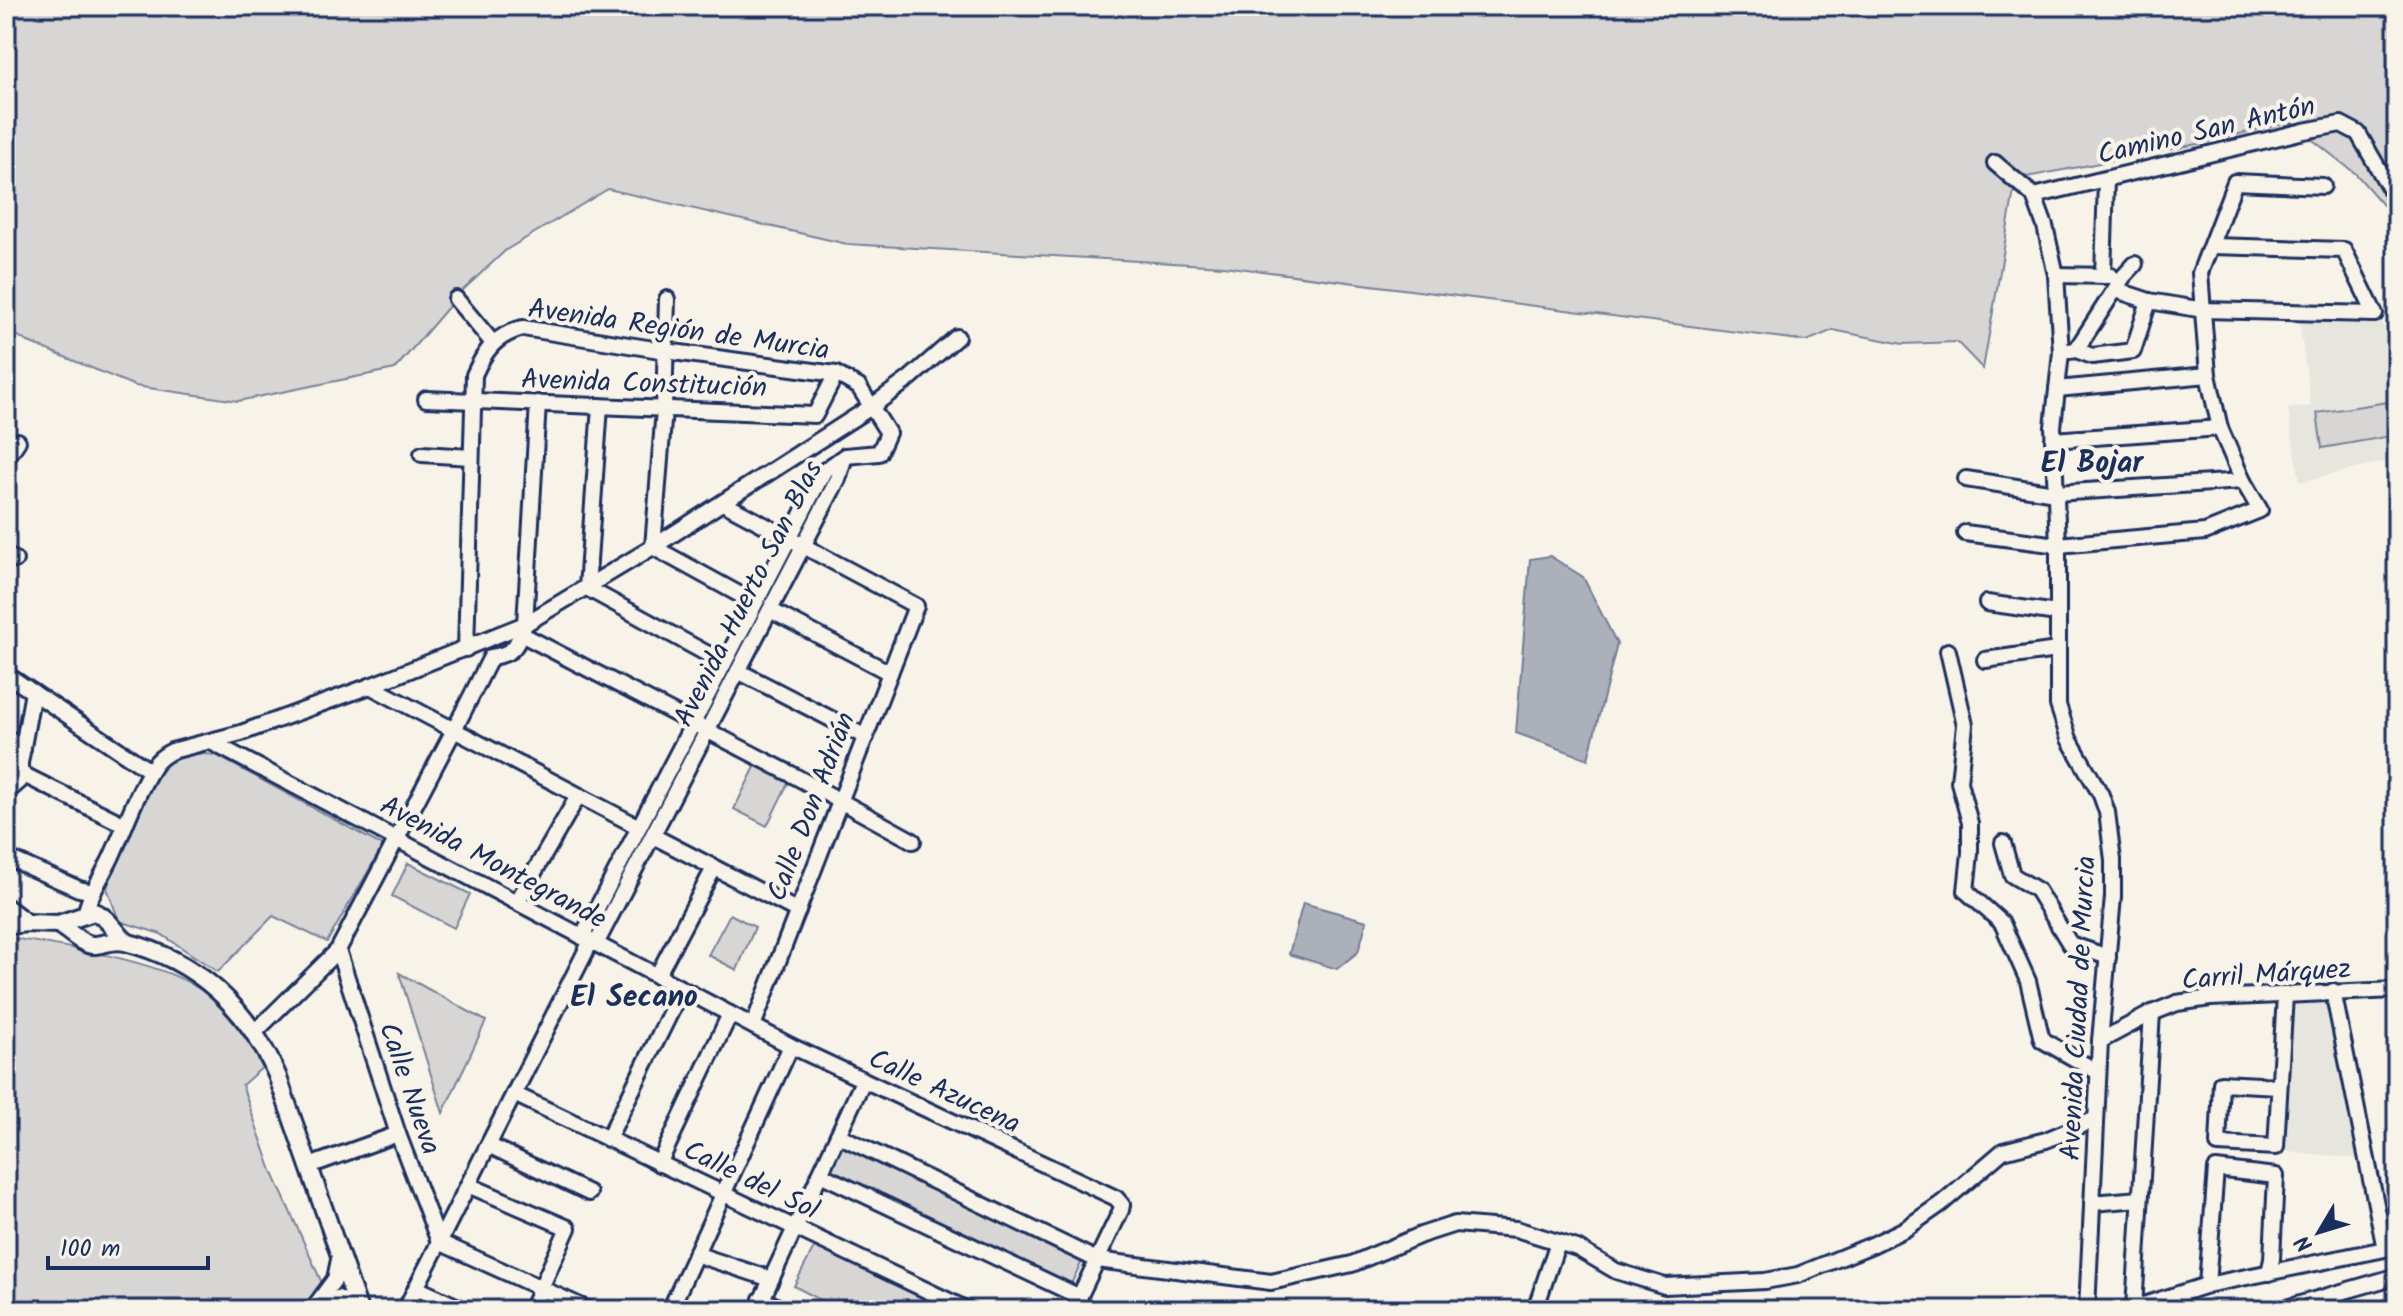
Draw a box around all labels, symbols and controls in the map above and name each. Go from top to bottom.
street label: Camino San Antón [2093,85,2320,178]
street label: Avenida Región de Murcia [525,287,832,374]
street label: Avenida Constitución [520,358,768,411]
district label: El Bojar [2041,440,2144,488]
street label: Avenida Huerto San Blas [662,453,836,735]
street label: Calle Don Adrián [756,706,869,908]
street label: Avenida Montegrande [371,784,615,942]
street label: Avenida Ciudad de Murcia [2049,854,2110,1162]
street label: Carril Márquez [2180,947,2352,1004]
district label: El Secano [570,974,698,1022]
street label: Calle Nueva [365,1017,452,1161]
street label: Calle Azucena [860,1037,1027,1147]
street label: Calle del Sol [675,1129,827,1234]
north arrow [2279,1192,2359,1272]
scale bar [48,1220,208,1270]
text: N [2287,1226,2323,1259]
text: 100 m [60,1230,120,1269]

